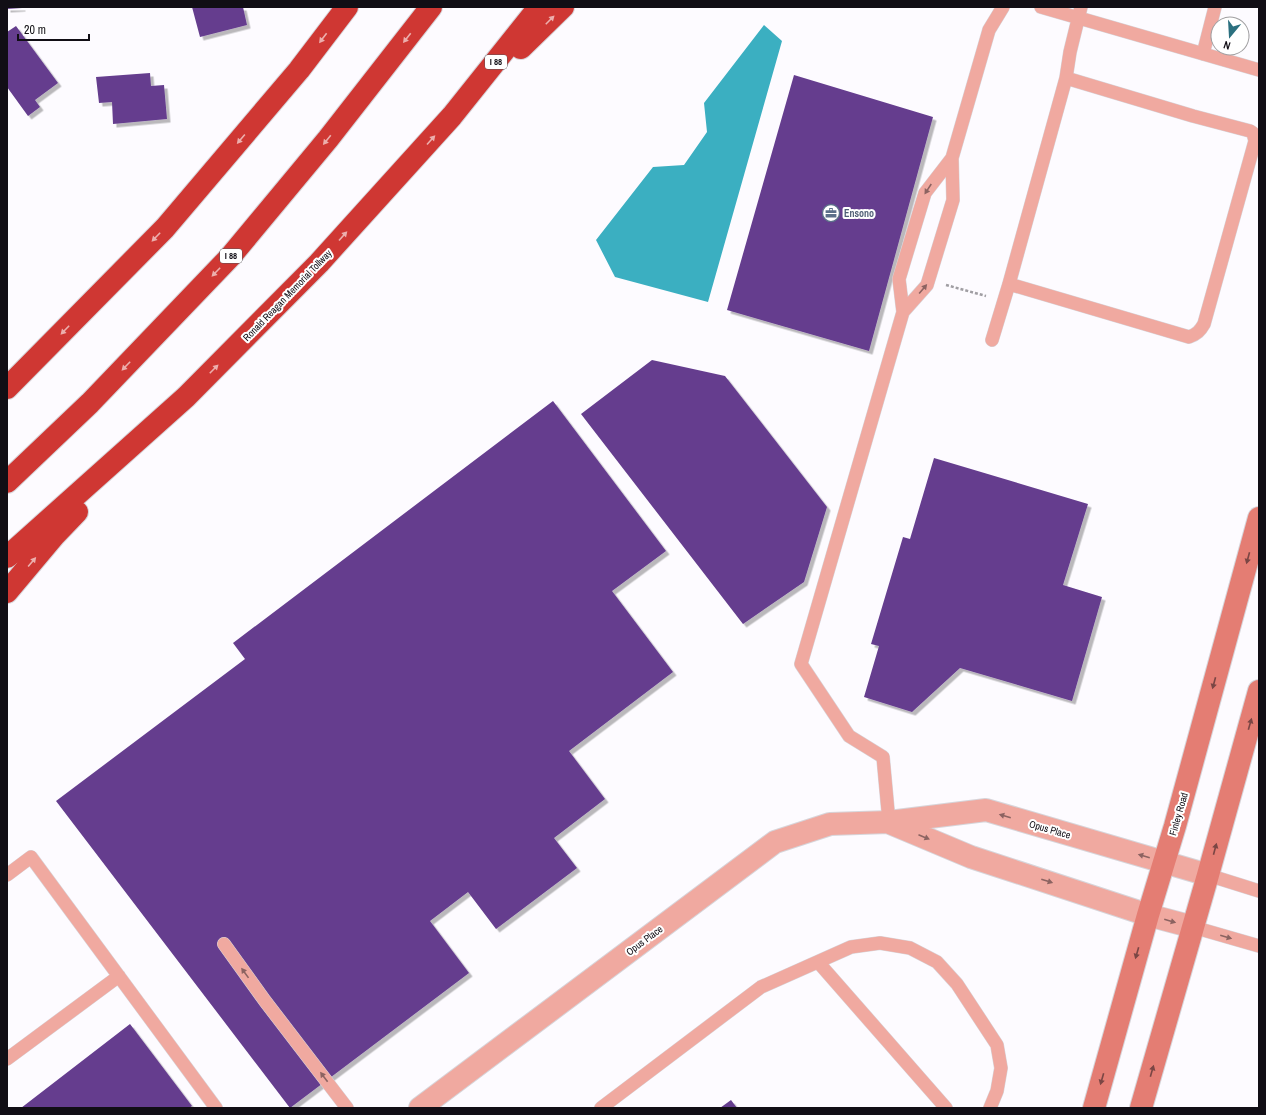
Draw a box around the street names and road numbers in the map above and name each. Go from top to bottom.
road number: I 88 [485,55,507,69]
street label: Ronald Reagan Memorial Tollway [240,246,335,344]
road number: I 88 [220,249,242,263]
street label: Finley Road [1166,791,1191,837]
street label: Opus Place [1028,817,1072,842]
street label: Opus Place [623,922,665,958]

